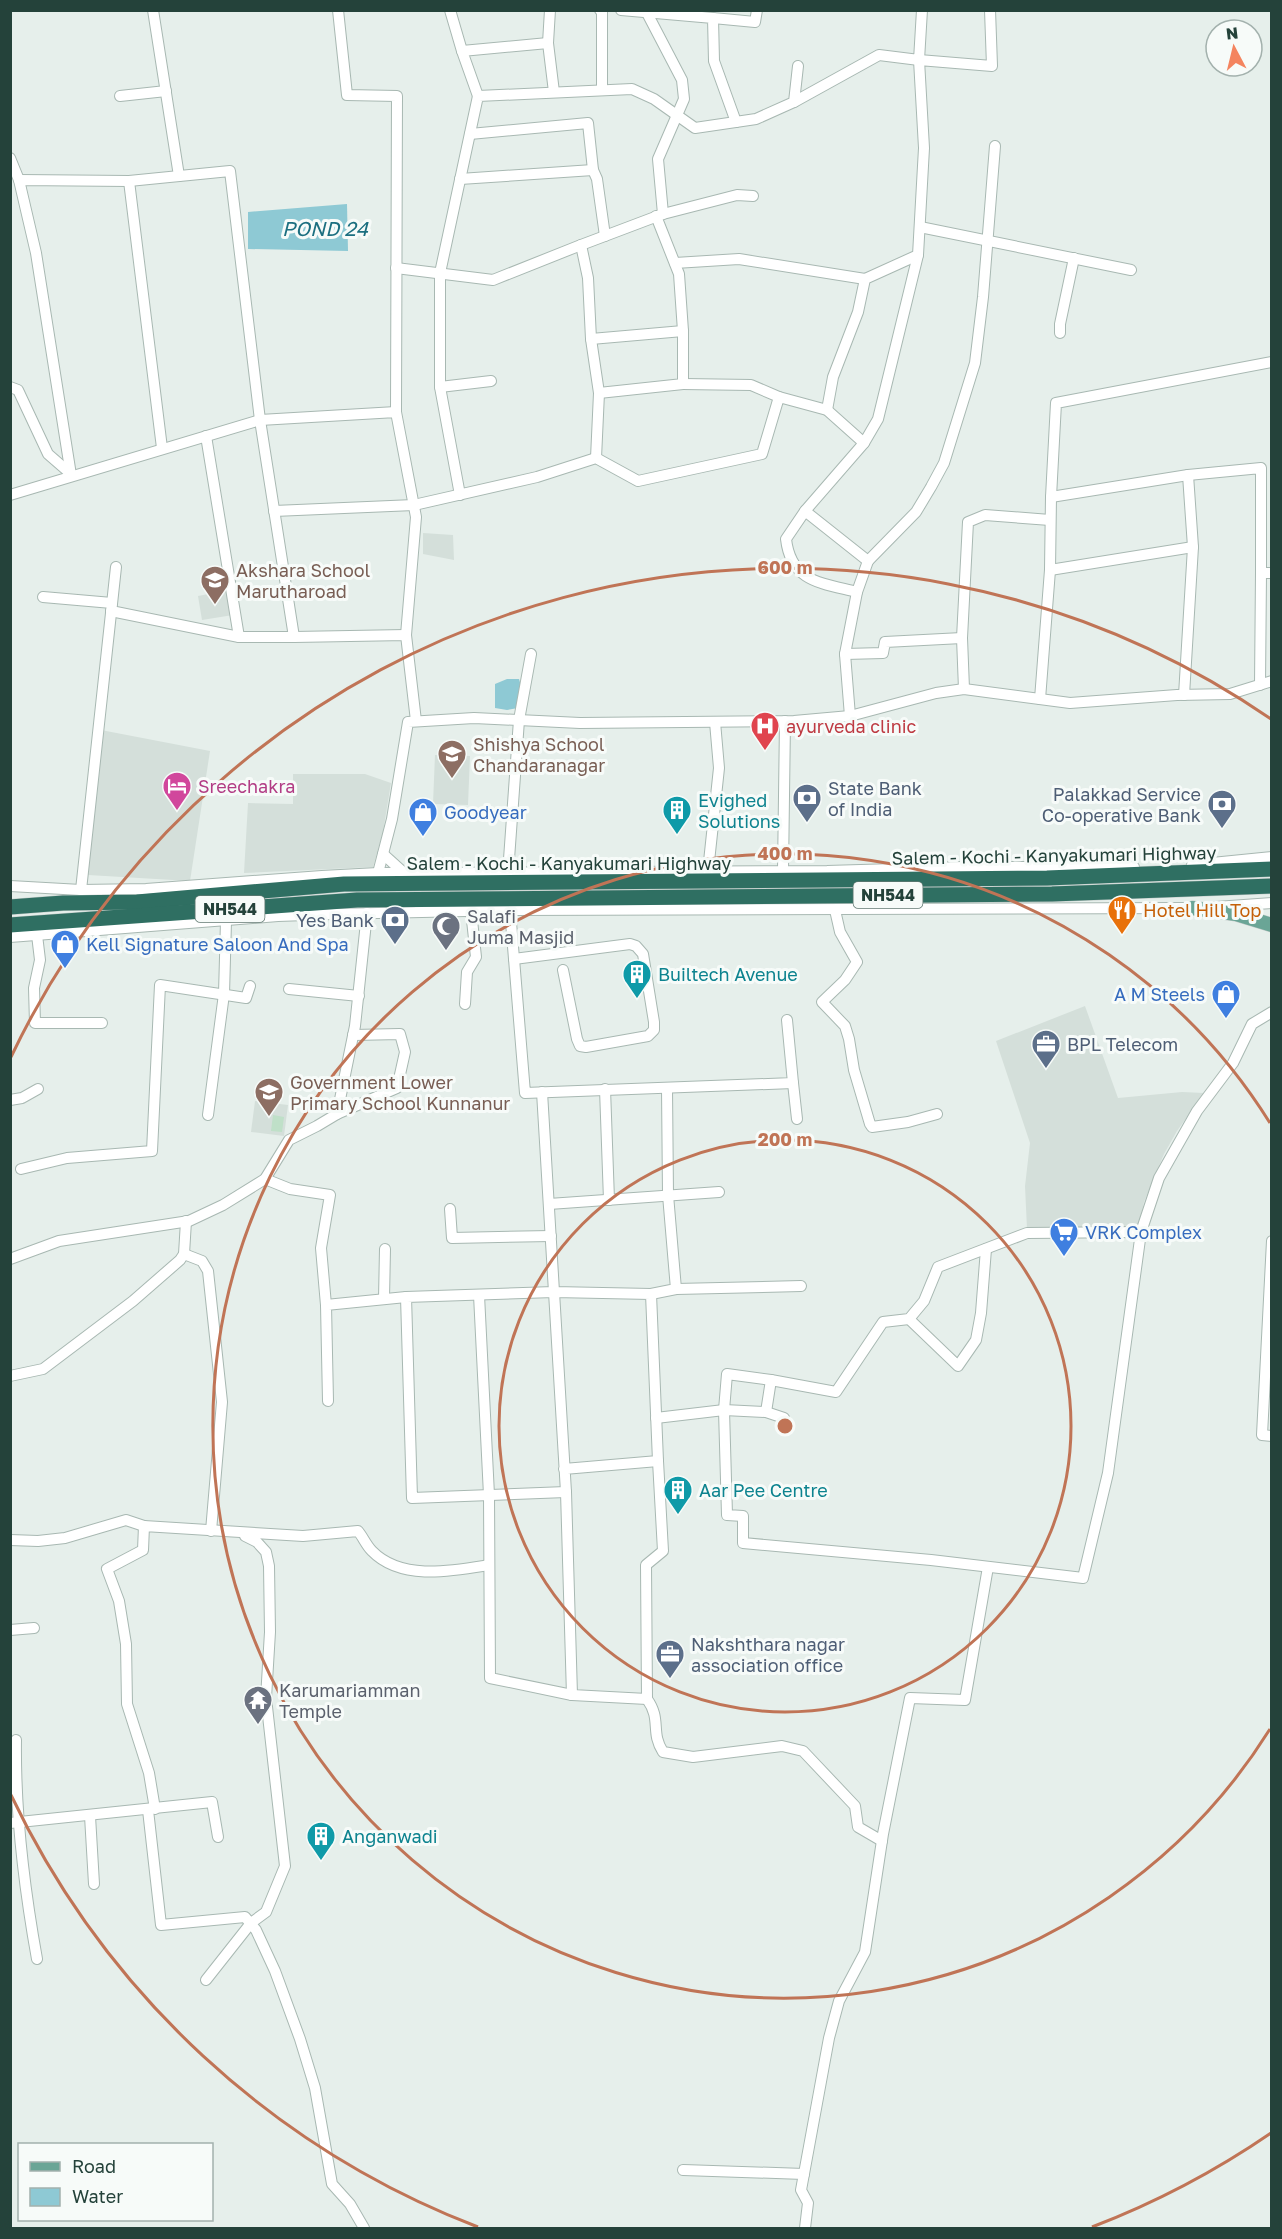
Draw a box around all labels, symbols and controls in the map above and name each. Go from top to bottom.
north arrow [1204,18,1264,78]
text: N [1225,22,1239,44]
water label: POND 24 [282,216,369,240]
text: 600 m [757,556,813,578]
place label: Akshara School Marutharoad [236,559,371,602]
school or university icon: Akshara School Marutharoad [199,564,231,606]
hospital icon: ayurveda clinic [749,710,781,752]
place label: ayurveda clinic [786,715,917,737]
place label: Shishya School Chandaranagar [473,733,605,776]
school or university icon: Shishya School Chandaranagar [436,738,468,780]
hotel icon: Sreechakra [161,770,193,812]
place label: Sreechakra [198,775,295,797]
place label: State Bank of India [828,777,922,820]
bank icon: State Bank of India [791,782,823,824]
place label: Palakkad Service Co-operative Bank [1042,783,1201,826]
bank icon: Palakkad Service Co-operative Bank [1206,788,1238,830]
place label: Evighed Solutions [698,789,780,832]
building icon: Evighed Solutions [661,794,693,836]
shop icon: Goodyear [407,796,439,838]
place label: Goodyear [444,801,527,823]
street label: Salem - Kochi - Kanyakumari Highway [891,841,1217,869]
text: 400 m [758,842,812,864]
street label: Salem - Kochi - Kanyakumari Highway [407,852,731,874]
road number: NH544 [854,882,922,908]
restaurant icon: Hotel Hill Top [1106,894,1138,936]
road number: NH544 [196,896,264,922]
place label: Hotel Hill Top [1143,899,1261,921]
bank icon: Yes Bank [379,904,411,946]
place label: Salafi Juma Masjid [467,905,574,948]
place label: Yes Bank [296,909,374,931]
mosque icon: Salafi Juma Masjid [430,910,462,952]
shop icon: Kell Signature Saloon And Spa [49,928,81,970]
place label: Kell Signature Saloon And Spa [86,933,349,955]
building icon: Builtech Avenue [621,958,653,1000]
place label: Builtech Avenue [658,963,798,985]
shop icon: A M Steels [1210,978,1242,1020]
place label: A M Steels [1114,983,1205,1005]
office icon: BPL Telecom [1030,1028,1062,1070]
place label: BPL Telecom [1067,1033,1178,1055]
place label: Government Lower Primary School Kunnanur [290,1071,510,1114]
school or university icon: Government Lower Primary School Kunnanur [253,1076,285,1118]
text: 200 m [758,1128,812,1150]
supermarket icon: VRK Complex [1048,1216,1080,1258]
place label: VRK Complex [1085,1221,1202,1243]
centre of rings [775,1416,795,1436]
building icon: Aar Pee Centre [662,1474,694,1516]
place label: Aar Pee Centre [699,1479,828,1501]
place label: Nakshthara nagar association office [691,1633,845,1676]
office icon: Nakshthara nagar association office [654,1638,686,1680]
place label: Karumariamman Temple [279,1679,421,1722]
temple icon: Karumariamman Temple [242,1684,274,1726]
building icon: Anganwadi [305,1820,337,1862]
place label: Anganwadi [342,1825,438,1847]
legend [18,2143,213,2221]
text: Road [72,2155,116,2177]
text: Water [72,2185,123,2207]

